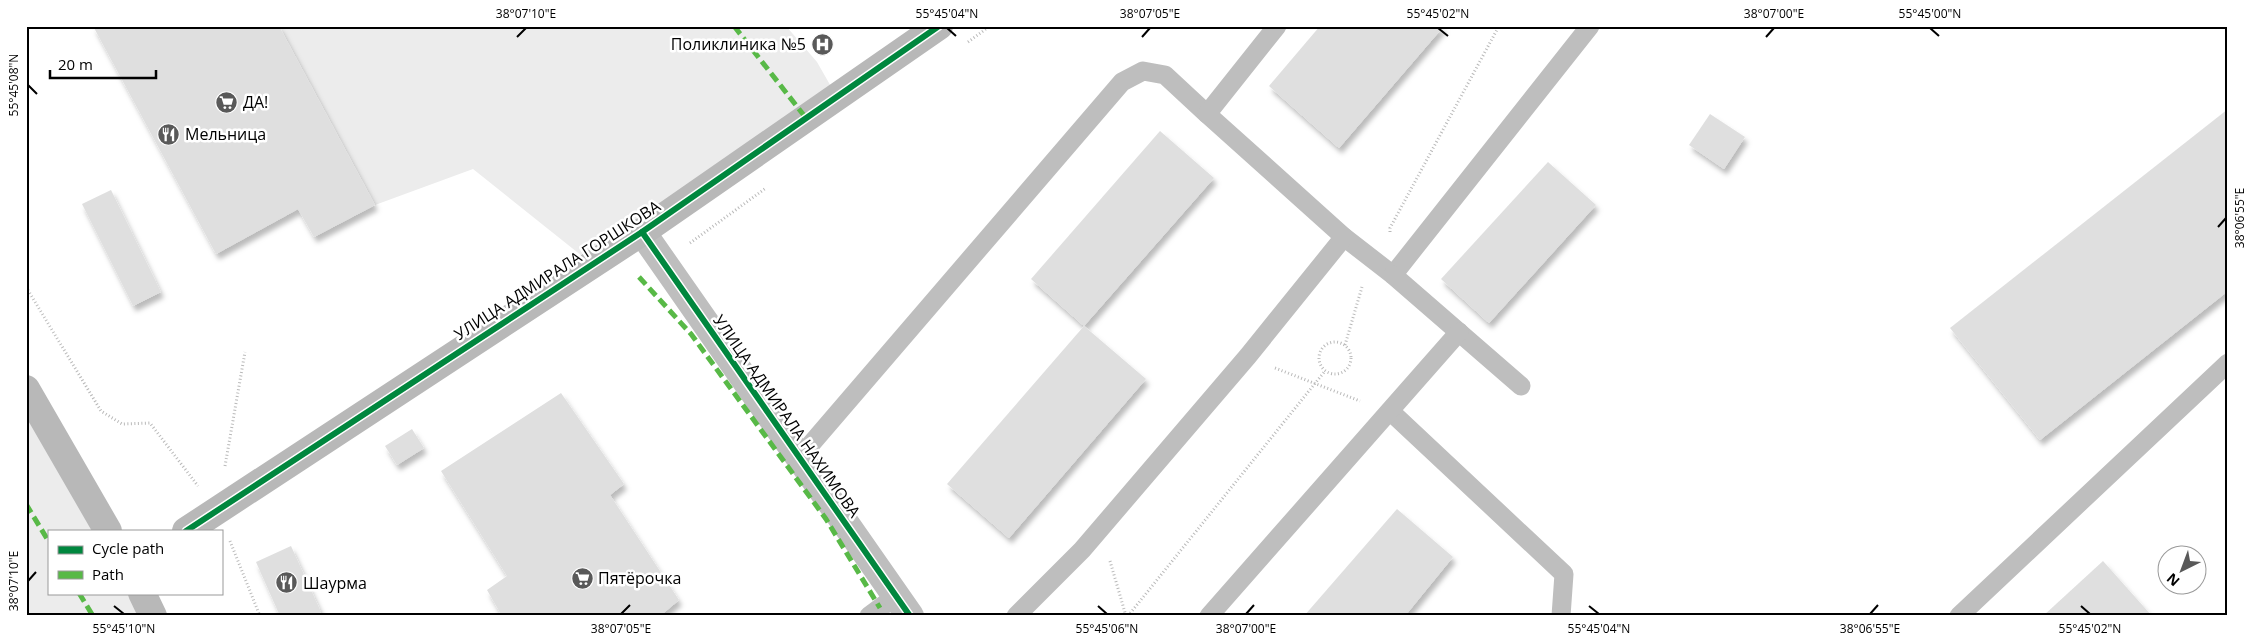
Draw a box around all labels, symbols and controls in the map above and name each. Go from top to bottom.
text: 38°07'10"E [496,5,556,22]
text: 55°45'04"N [916,5,978,22]
text: 38°07'05"E [1120,5,1180,22]
text: 55°45'02"N [1407,5,1469,22]
text: 38°07'00"E [1744,5,1804,22]
text: 55°45'00"N [1899,5,1961,22]
hospital icon: Поликлиника №5 [810,32,834,56]
place label: Поликлиника №5 [671,33,806,55]
scale bar [50,48,156,80]
text: 55°45'08"N [5,54,22,116]
text: 20 m [58,54,93,74]
supermarket icon: ДА! [215,90,239,114]
place label: ДА! [243,91,268,113]
restaurant icon: Мельница [157,122,181,146]
place label: Мельница [185,123,266,145]
text: 38°06'55"E [2231,188,2248,248]
street label: УЛИЦА АДМИРАЛА ГОРШКОВА [450,194,665,345]
street label: УЛИЦА АДМИРАЛА НАХИМОВА [708,310,866,522]
legend [48,530,222,594]
text: Cycle path [92,538,164,558]
north arrow [2156,544,2206,594]
text: 38°07'10"E [5,551,22,611]
text: Path [92,564,124,584]
supermarket icon: Пятёрочка [570,566,594,590]
place label: Пятёрочка [598,567,681,589]
text: N [2162,569,2184,591]
restaurant icon: Шаурма [275,571,299,595]
place label: Шаурма [303,572,367,594]
text: 55°45'10"N [93,620,155,637]
text: 38°07'05"E [591,620,651,637]
text: 55°45'06"N [1076,620,1138,637]
text: 38°07'00"E [1216,620,1276,637]
text: 55°45'04"N [1568,620,1630,637]
text: 38°06'55"E [1840,620,1900,637]
text: 55°45'02"N [2059,620,2121,637]

